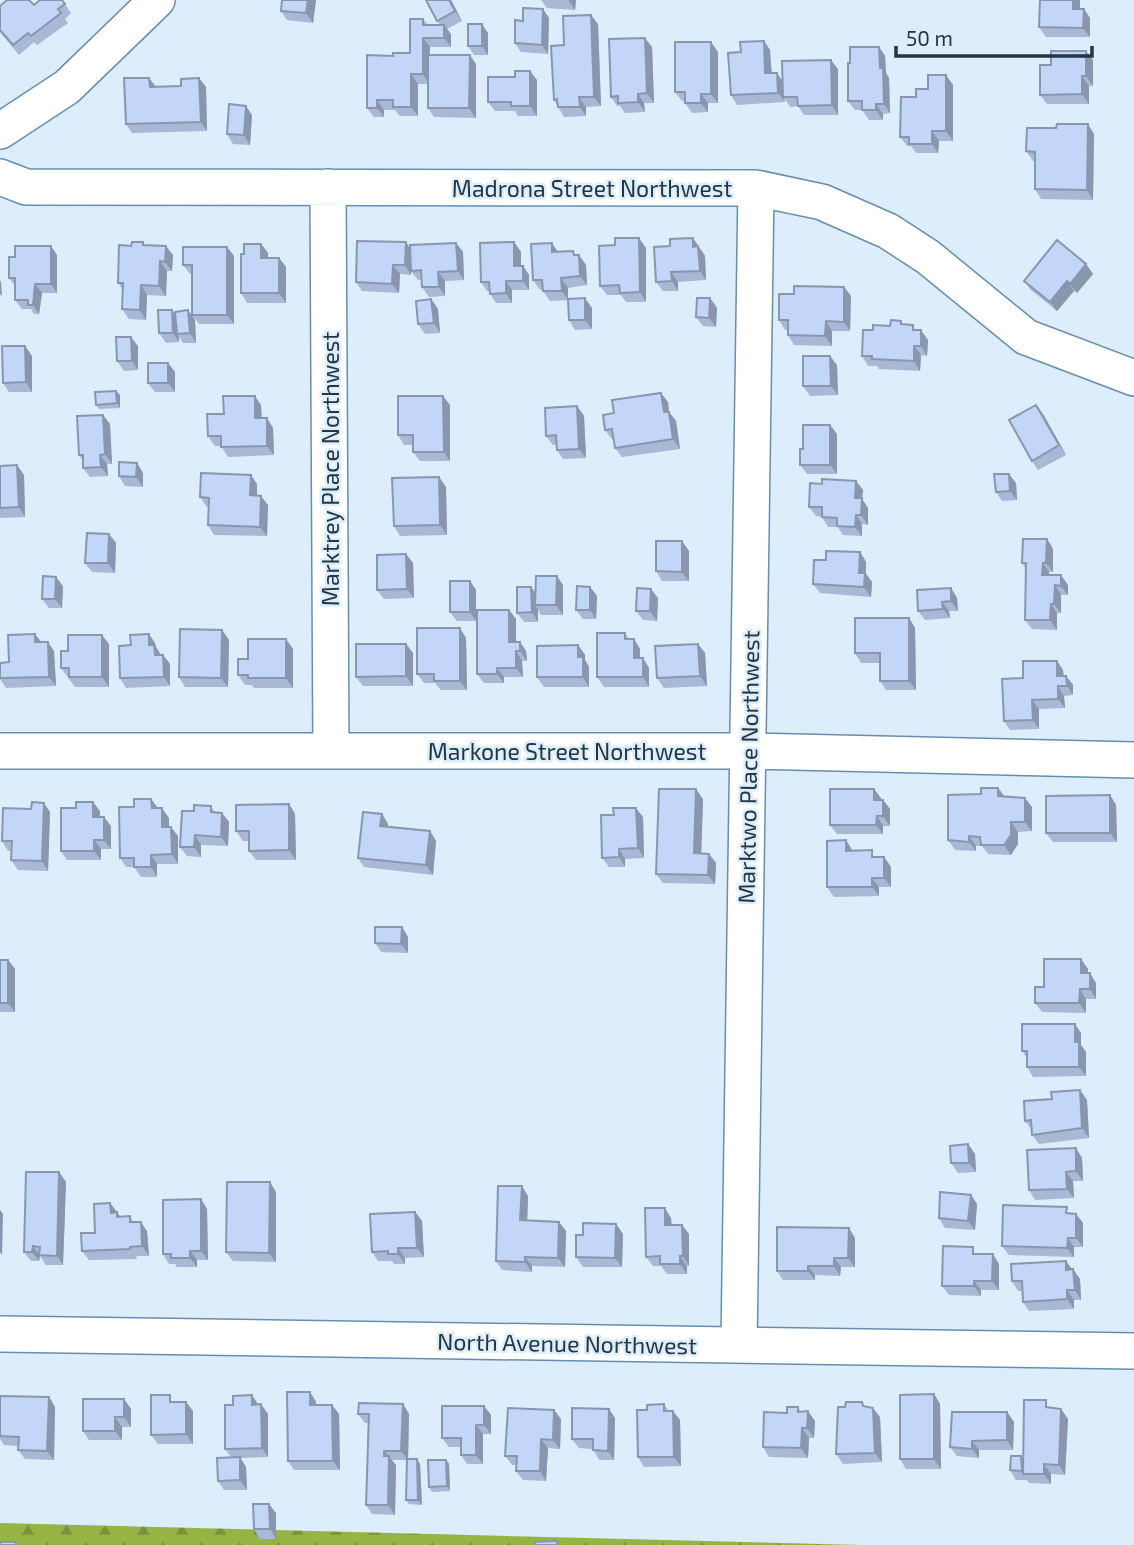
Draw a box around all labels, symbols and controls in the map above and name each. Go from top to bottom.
scale bar [896,14,1092,58]
text: 50 m [906,25,953,50]
street label: Madrona Street Northwest [452,174,732,202]
street label: Marktrey Place Northwest [316,332,344,606]
street label: Marktwo Place Northwest [732,630,764,904]
street label: Markone Street Northwest [428,737,707,765]
street label: North Avenue Northwest [437,1327,697,1359]

